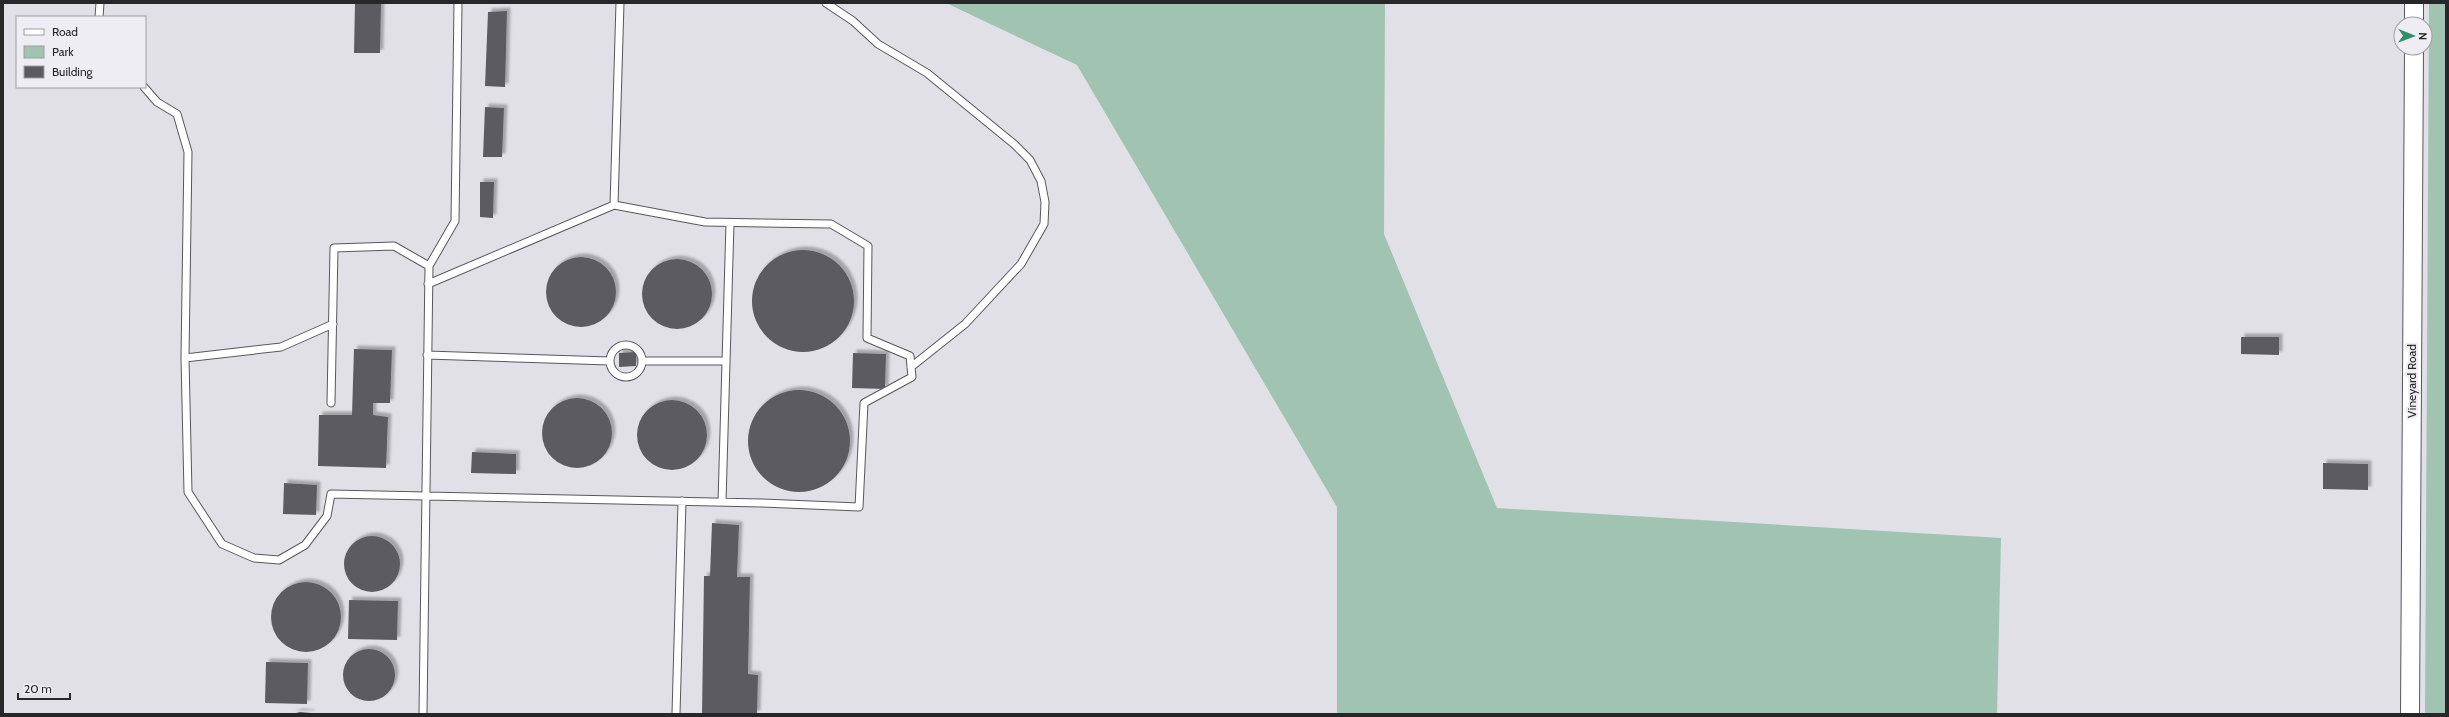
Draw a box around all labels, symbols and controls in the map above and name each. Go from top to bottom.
legend [16,16,146,88]
north arrow [2393,16,2433,56]
text: Road [52,24,78,39]
text: N [2416,32,2430,40]
text: Park [52,44,74,59]
text: Building [52,64,94,79]
street label: Vineyard Road [2404,344,2419,418]
scale bar [18,675,70,701]
text: 20 m [24,681,52,696]

